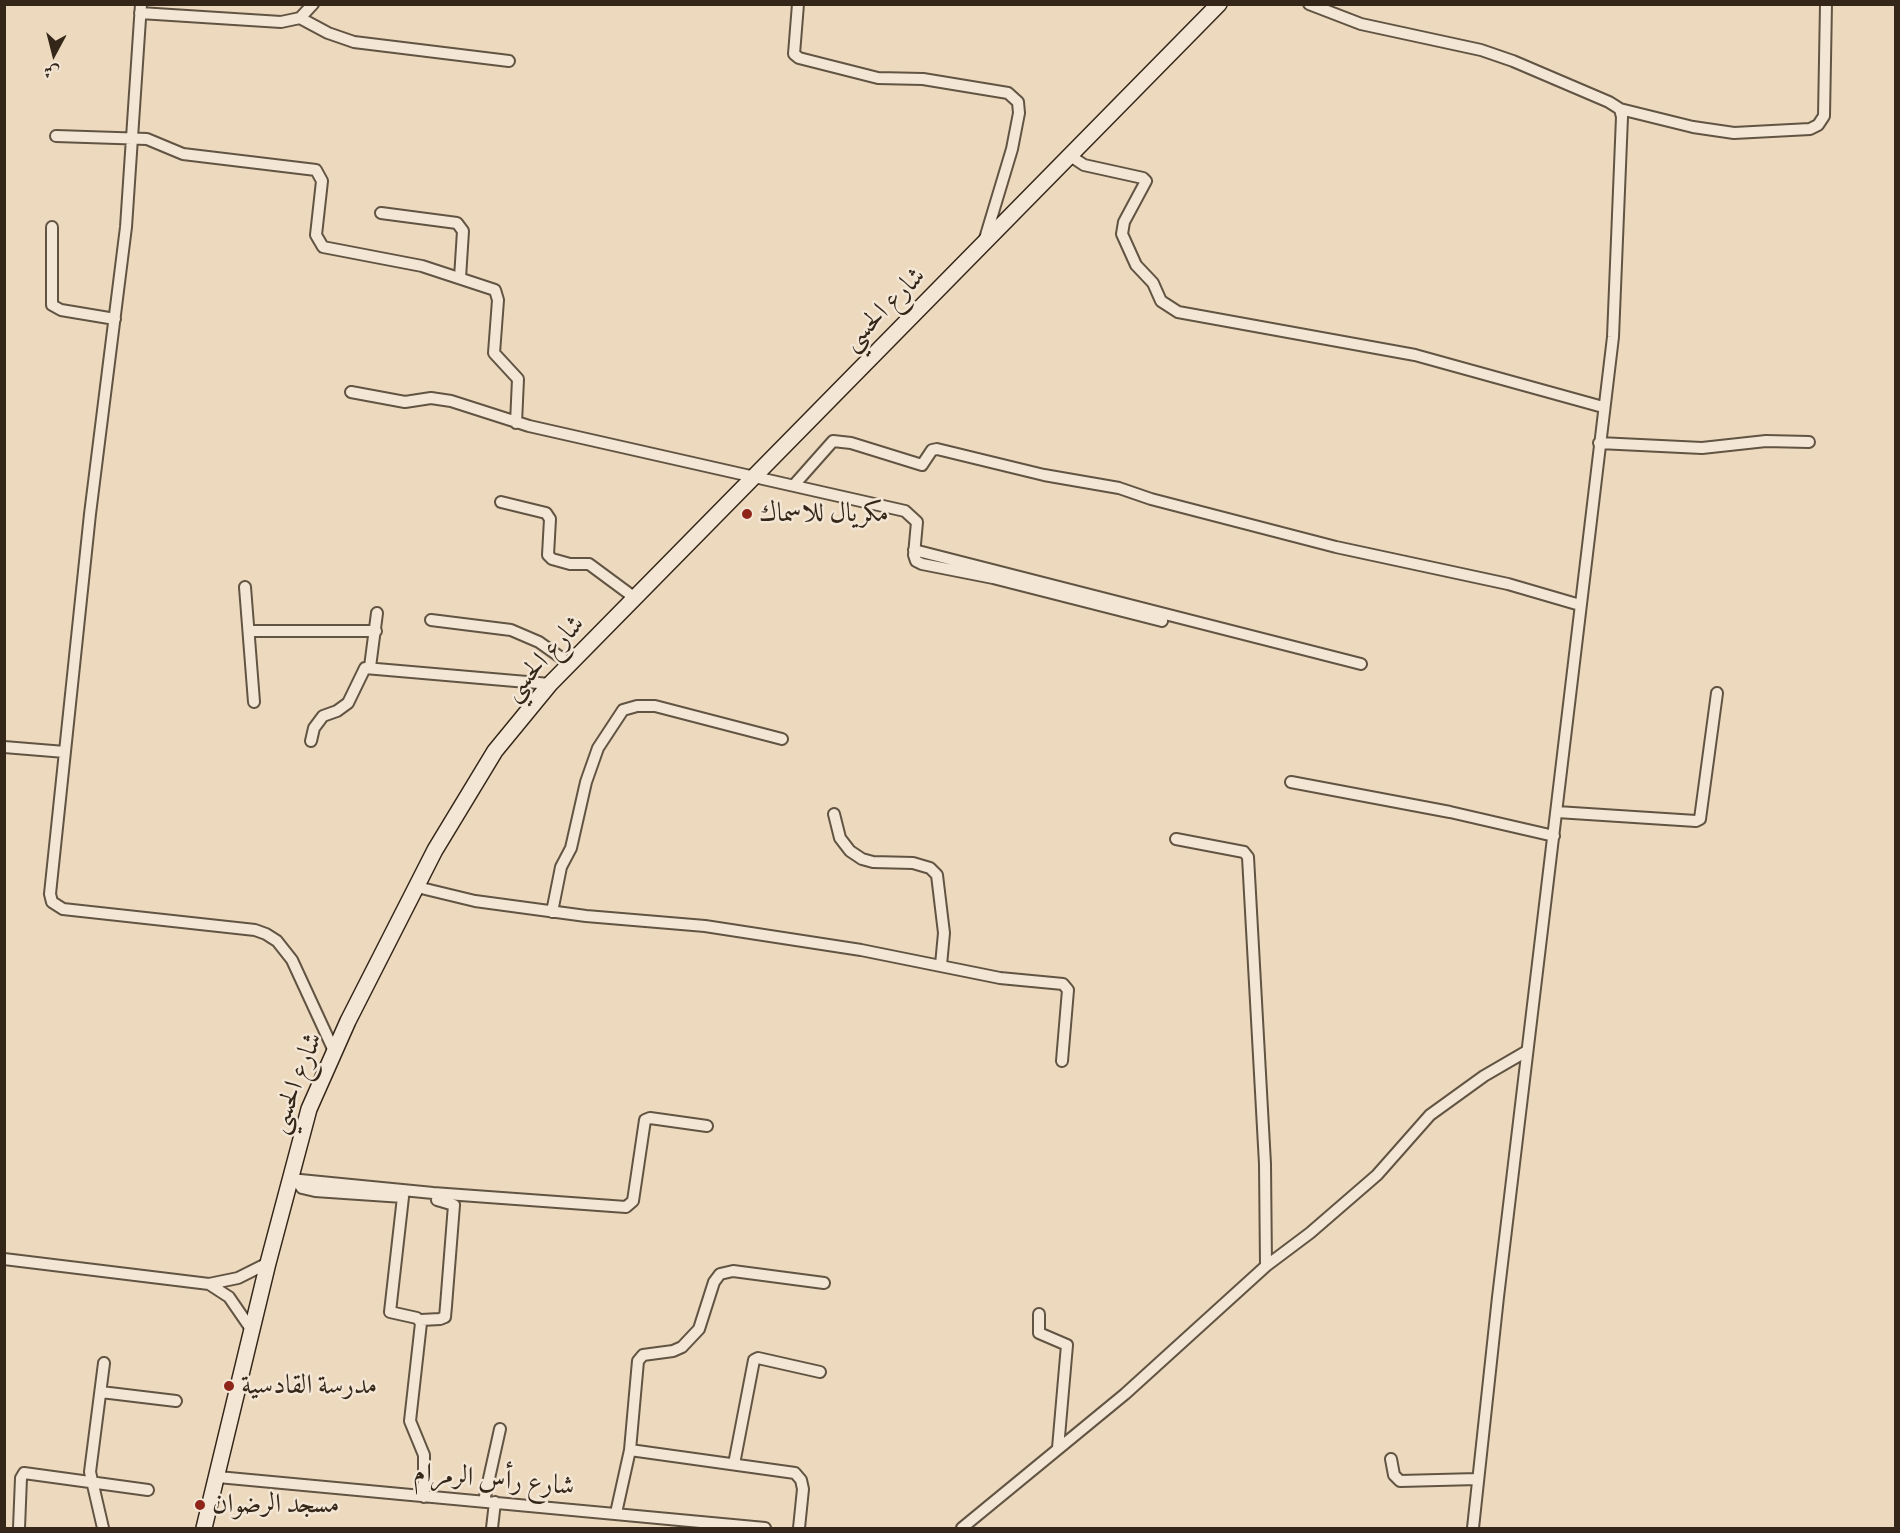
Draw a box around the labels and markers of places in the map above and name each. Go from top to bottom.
place label: مكريال للاسماك [759,498,889,530]
marker: مكريال للاسماك [740,507,754,521]
place label: مدرسة القادسية [241,1370,377,1402]
marker: مدرسة القادسية [222,1379,236,1393]
place label: مسجد الرضوان [212,1489,339,1521]
marker: مسجد الرضوان [193,1498,207,1512]

